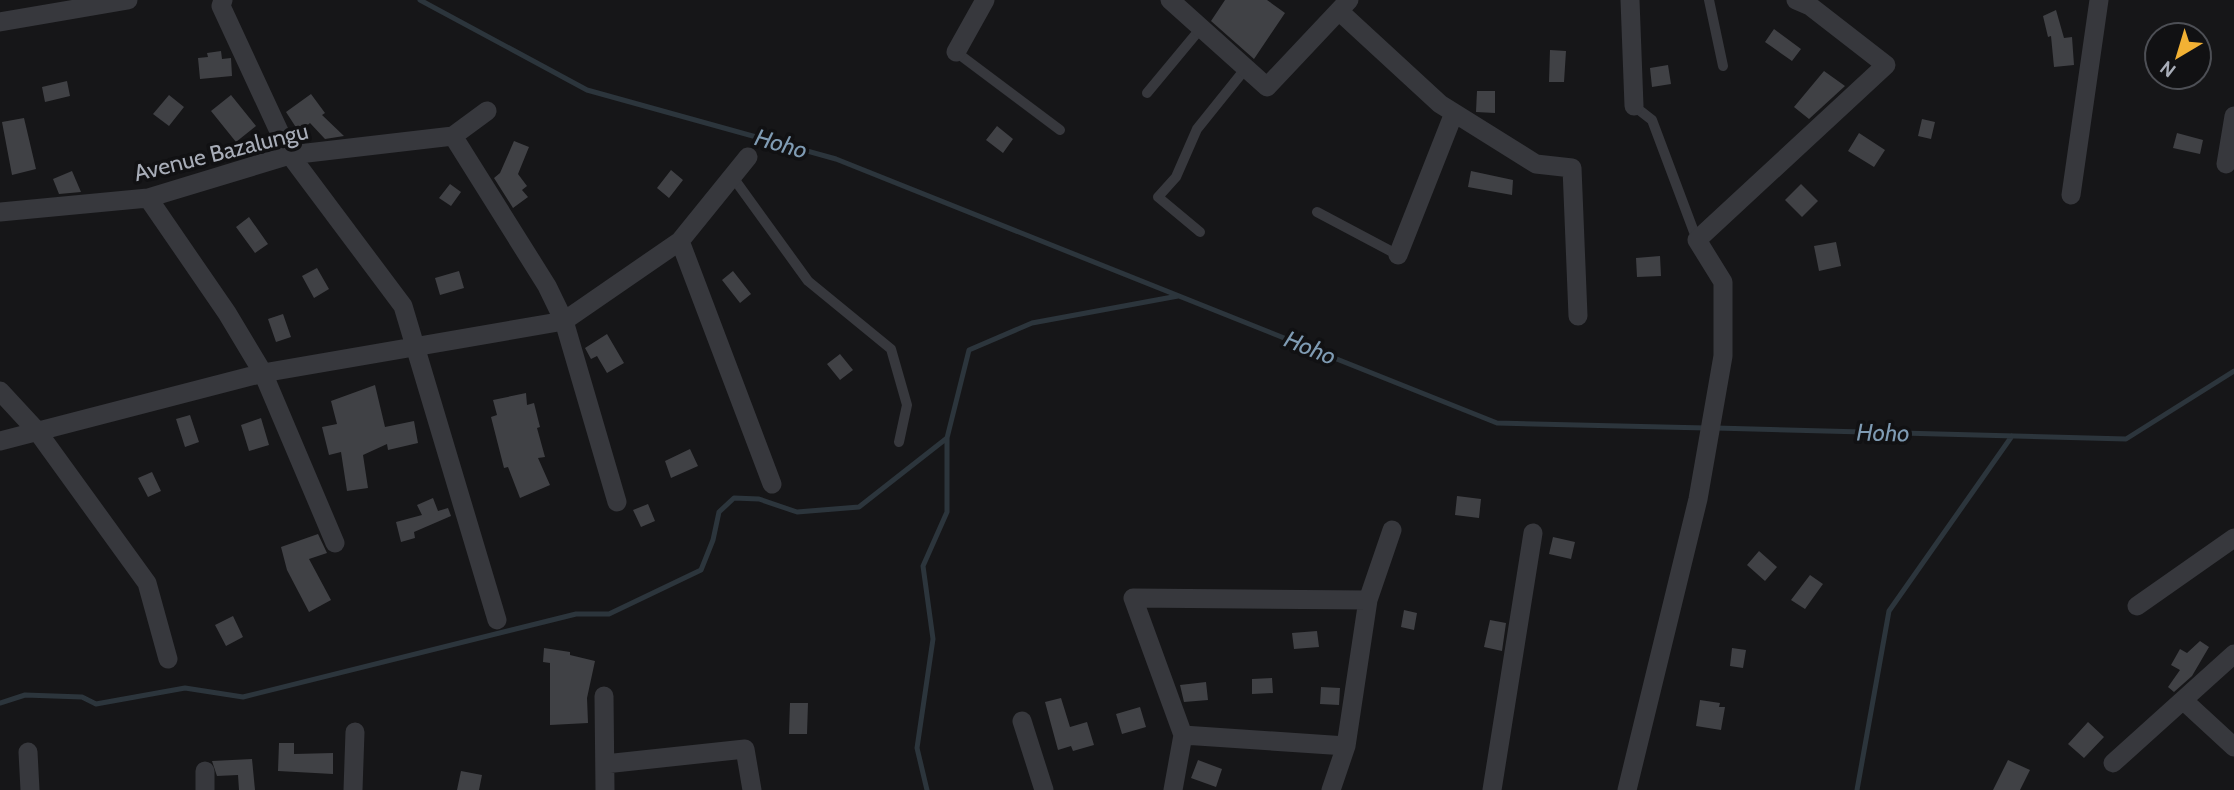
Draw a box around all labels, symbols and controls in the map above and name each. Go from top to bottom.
north arrow [2143,21,2213,91]
text: N [2155,56,2180,82]
street label: Avenue Bazalungu [131,117,311,187]
water label: Hoho [752,122,811,165]
water label: Hoho [1280,324,1340,371]
water label: Hoho [1856,418,1910,447]

